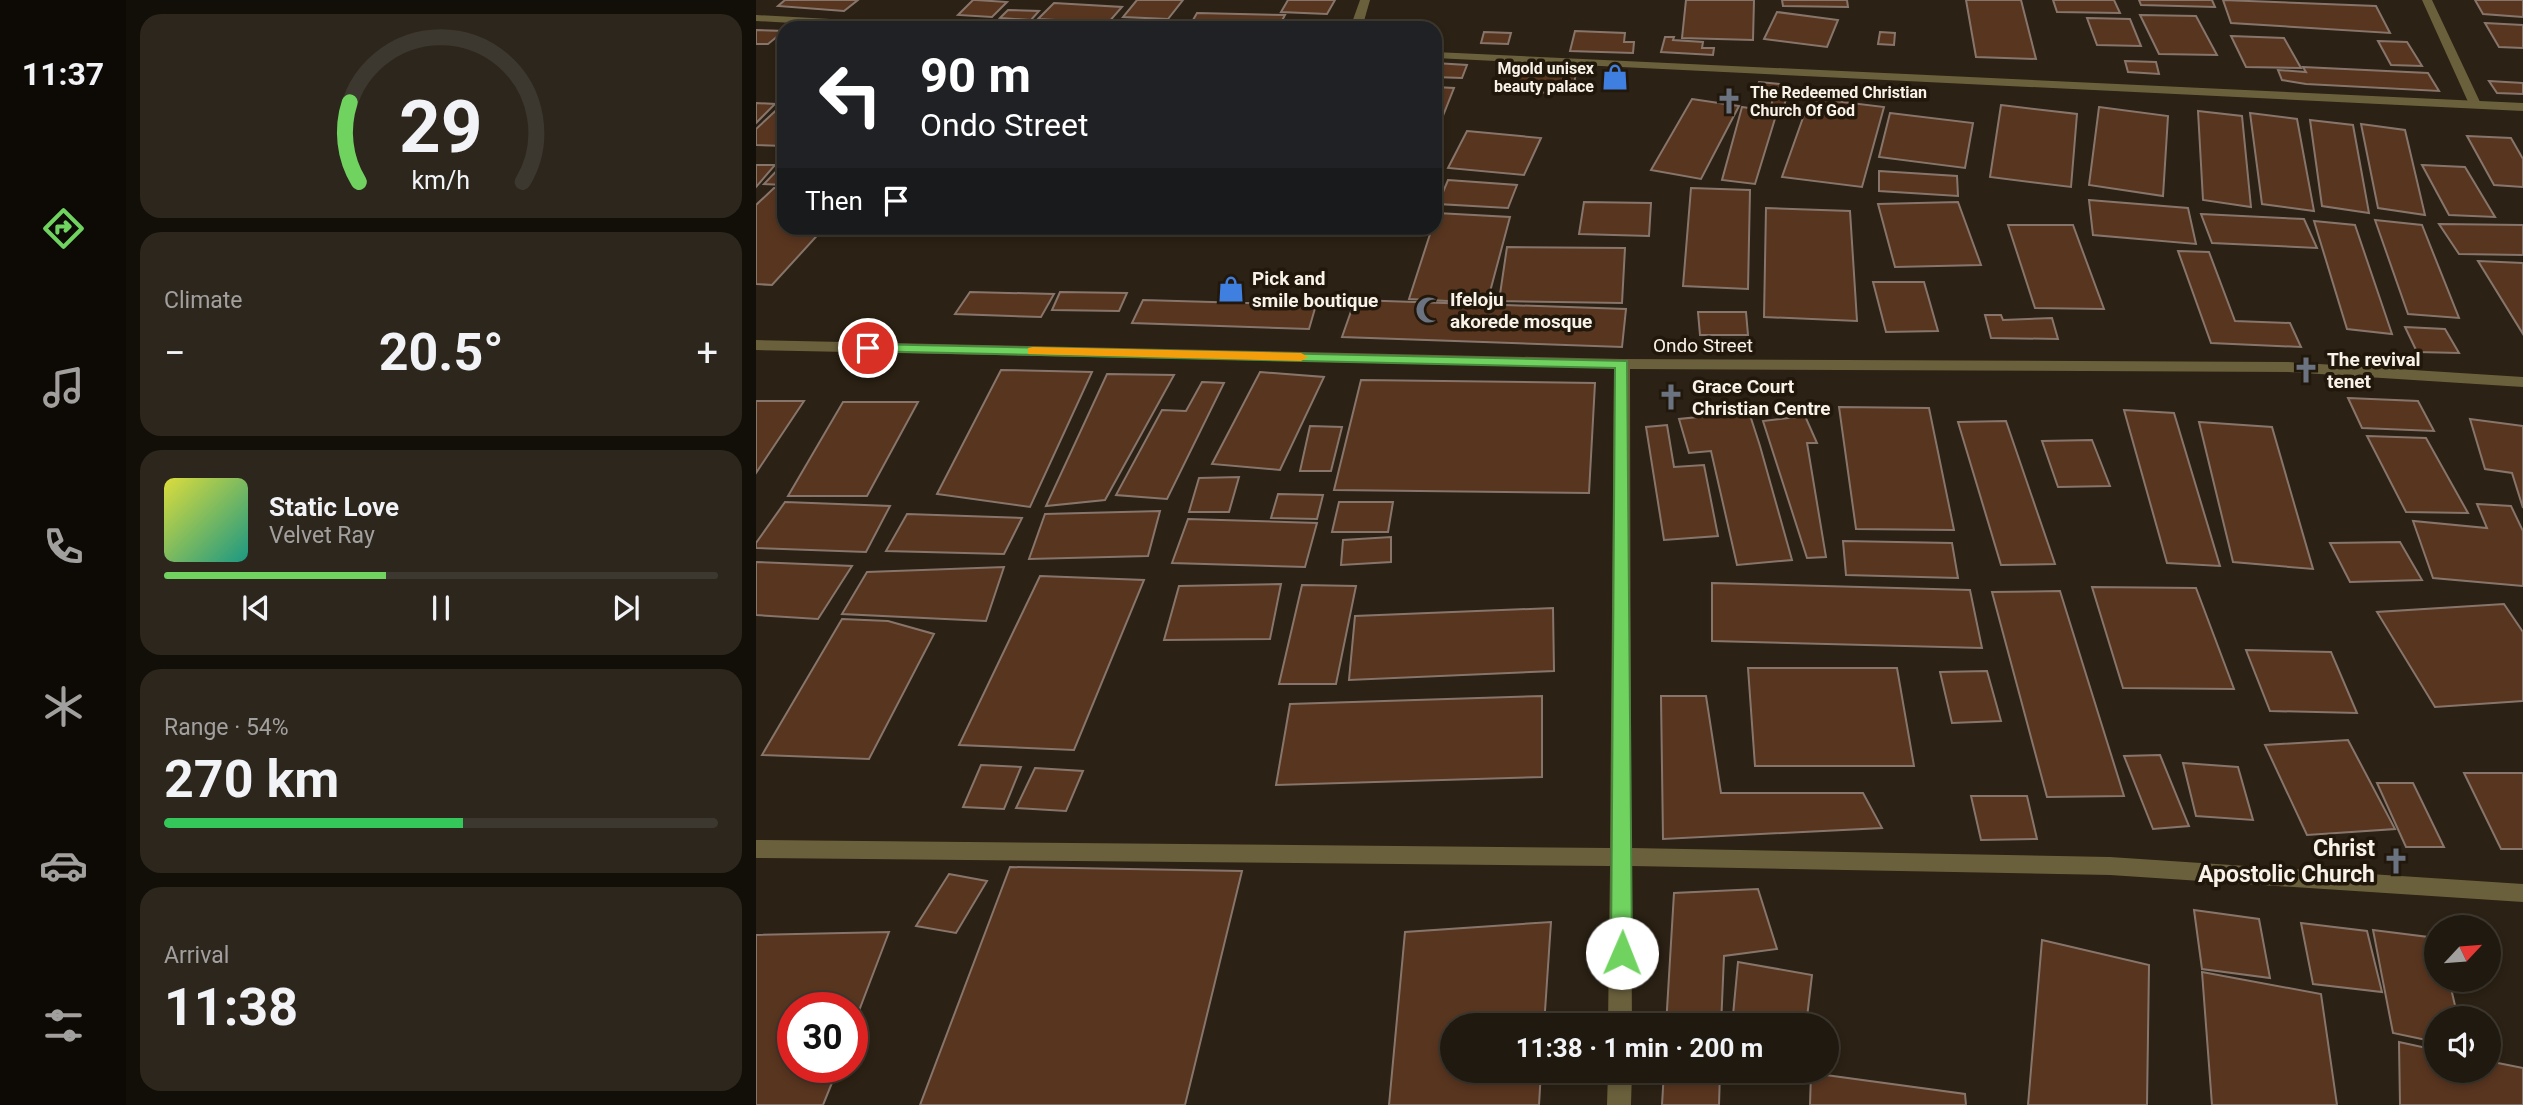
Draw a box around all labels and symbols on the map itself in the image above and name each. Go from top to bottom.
place label: Mgold unisex beauty palace [1494,59,1595,96]
shop icon: Mgold unisex beauty palace [1600,62,1630,92]
place label: The Redeemed Christian Church Of God [1750,83,1927,120]
church icon: The Redeemed Christian Church Of God [1714,86,1744,116]
place label: Pick and smile boutique [1252,267,1378,312]
shop icon: Pick and smile boutique [1216,274,1246,304]
place label: Ifeloju akorede mosque [1450,288,1592,333]
mosque icon: Ifeloju akorede mosque [1414,295,1444,325]
pin [838,318,898,378]
street label: Ondo Street [1653,334,1753,357]
place label: The revival tenet [2327,348,2421,393]
church icon: The revival tenet [2291,355,2321,385]
place label: Grace Court Christian Centre [1692,375,1831,420]
church icon: Grace Court Christian Centre [1656,382,1686,412]
place label: Christ Apostolic Church [2198,835,2375,888]
church icon: Christ Apostolic Church [2381,846,2411,876]
north arrow [2424,915,2501,992]
position arrow [1585,916,1659,990]
speed limit sign: 30 [777,992,868,1083]

